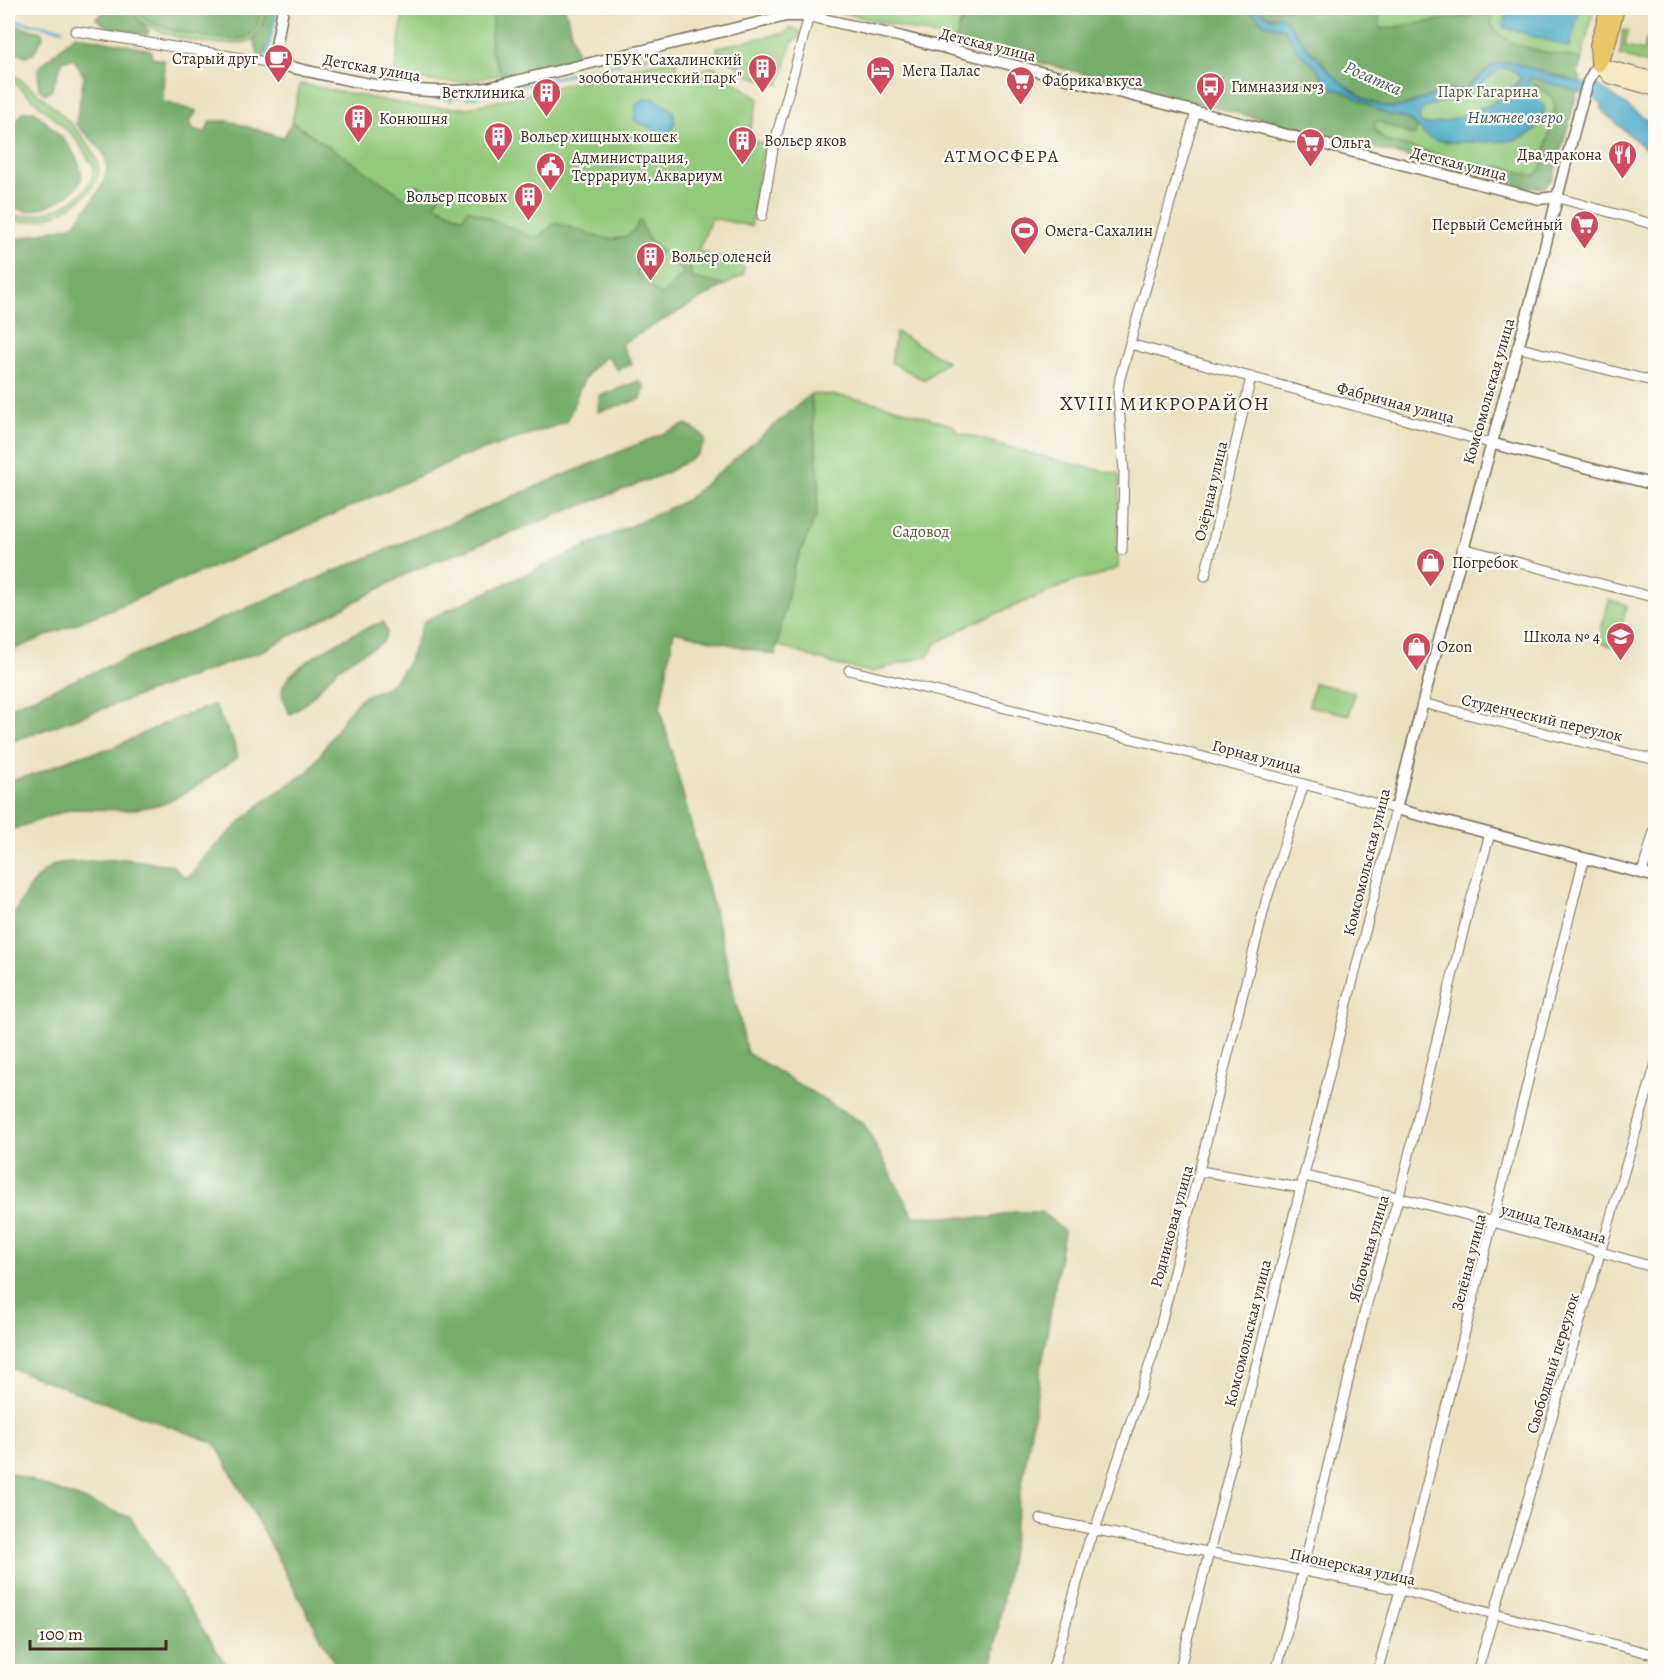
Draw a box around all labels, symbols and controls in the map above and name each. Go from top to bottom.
street label: Детская улица [937,22,1039,68]
cafe icon: Старый друг [263,42,295,84]
place label: Старый друг [172,48,258,70]
street label: Детская улица [321,49,423,87]
place label: ГБУК "Сахалинский зооботанический парк" [579,49,742,89]
building icon: ГБУК "Сахалинский зооботанический парк" [747,52,779,94]
hotel icon: Мега Палас [865,54,897,96]
water label: Рогатка [1341,55,1405,101]
place label: Мега Палас [902,60,980,82]
supermarket icon: Фабрика вкуса [1005,64,1037,106]
place label: Фабрика вкуса [1042,70,1143,92]
bus stop icon: Гимназия №3 [1194,70,1226,112]
building icon: Ветклиника [530,76,562,118]
place label: Гимназия №3 [1231,76,1324,98]
park label: Парк Гагарина [1437,81,1539,103]
place label: Ветклиника [442,82,526,104]
building icon: Конюшня [342,102,374,144]
water label: Нижнее озеро [1467,105,1563,129]
place label: Конюшня [379,108,448,130]
building icon: Вольер хищных кошек [483,120,515,162]
building icon: Вольер яков [727,124,759,166]
place label: Вольер хищных кошек [520,126,677,148]
supermarket icon: Ольга [1294,126,1326,168]
place label: Вольер яков [764,130,847,152]
place label: Ольга [1331,132,1372,154]
restaurant icon: Два дракона [1607,138,1639,180]
street label: Детская улица [1408,141,1510,187]
district label: АТМОСФЕРА [943,144,1060,168]
place label: Два дракона [1517,144,1603,166]
place label: Администрация, Террариум, Аквариум [571,147,723,187]
public building icon: Администрация, Террариум, Аквариум [535,150,567,192]
building icon: Вольер псовых [512,180,544,222]
place label: Вольер псовых [406,186,507,208]
supermarket icon: Первый Семейный [1568,208,1600,250]
sports icon: Омега-Сахалин [1008,214,1040,256]
place label: Первый Семейный [1432,214,1563,236]
place label: Омега-Сахалин [1045,220,1153,242]
building icon: Вольер оленей [634,240,666,282]
place label: Вольер оленей [671,246,772,268]
street label: Комсомольская улица [1458,315,1521,467]
street label: Фабричная улица [1334,377,1458,429]
district label: XVIII МИКРОРАЙОН [1060,390,1270,417]
street label: Озёрная улица [1189,438,1233,543]
park label: Садовод [893,521,950,543]
shop icon: Погребок [1415,546,1447,588]
place label: Погребок [1452,552,1518,574]
school or university icon: Школа № 4 [1605,620,1637,662]
place label: Школа № 4 [1523,626,1600,648]
shop icon: Ozon [1400,630,1432,672]
place label: Ozon [1437,636,1472,658]
street label: Студенческий переулок [1459,689,1624,747]
street label: Горная улица [1210,734,1304,780]
street label: Комсомольская улица [1338,786,1396,938]
street label: Родниковая улица [1145,1162,1199,1290]
street label: Яблочная улица [1343,1192,1395,1304]
street label: улица Тельмана [1497,1198,1610,1250]
street label: Зелёная улица [1446,1211,1492,1313]
street label: Комсомольская улица [1219,1257,1277,1409]
street label: Свободный переулок [1521,1290,1585,1436]
street label: Пионерская улица [1288,1543,1418,1591]
scale bar [30,1613,166,1651]
text: 100 m [39,1622,83,1646]

